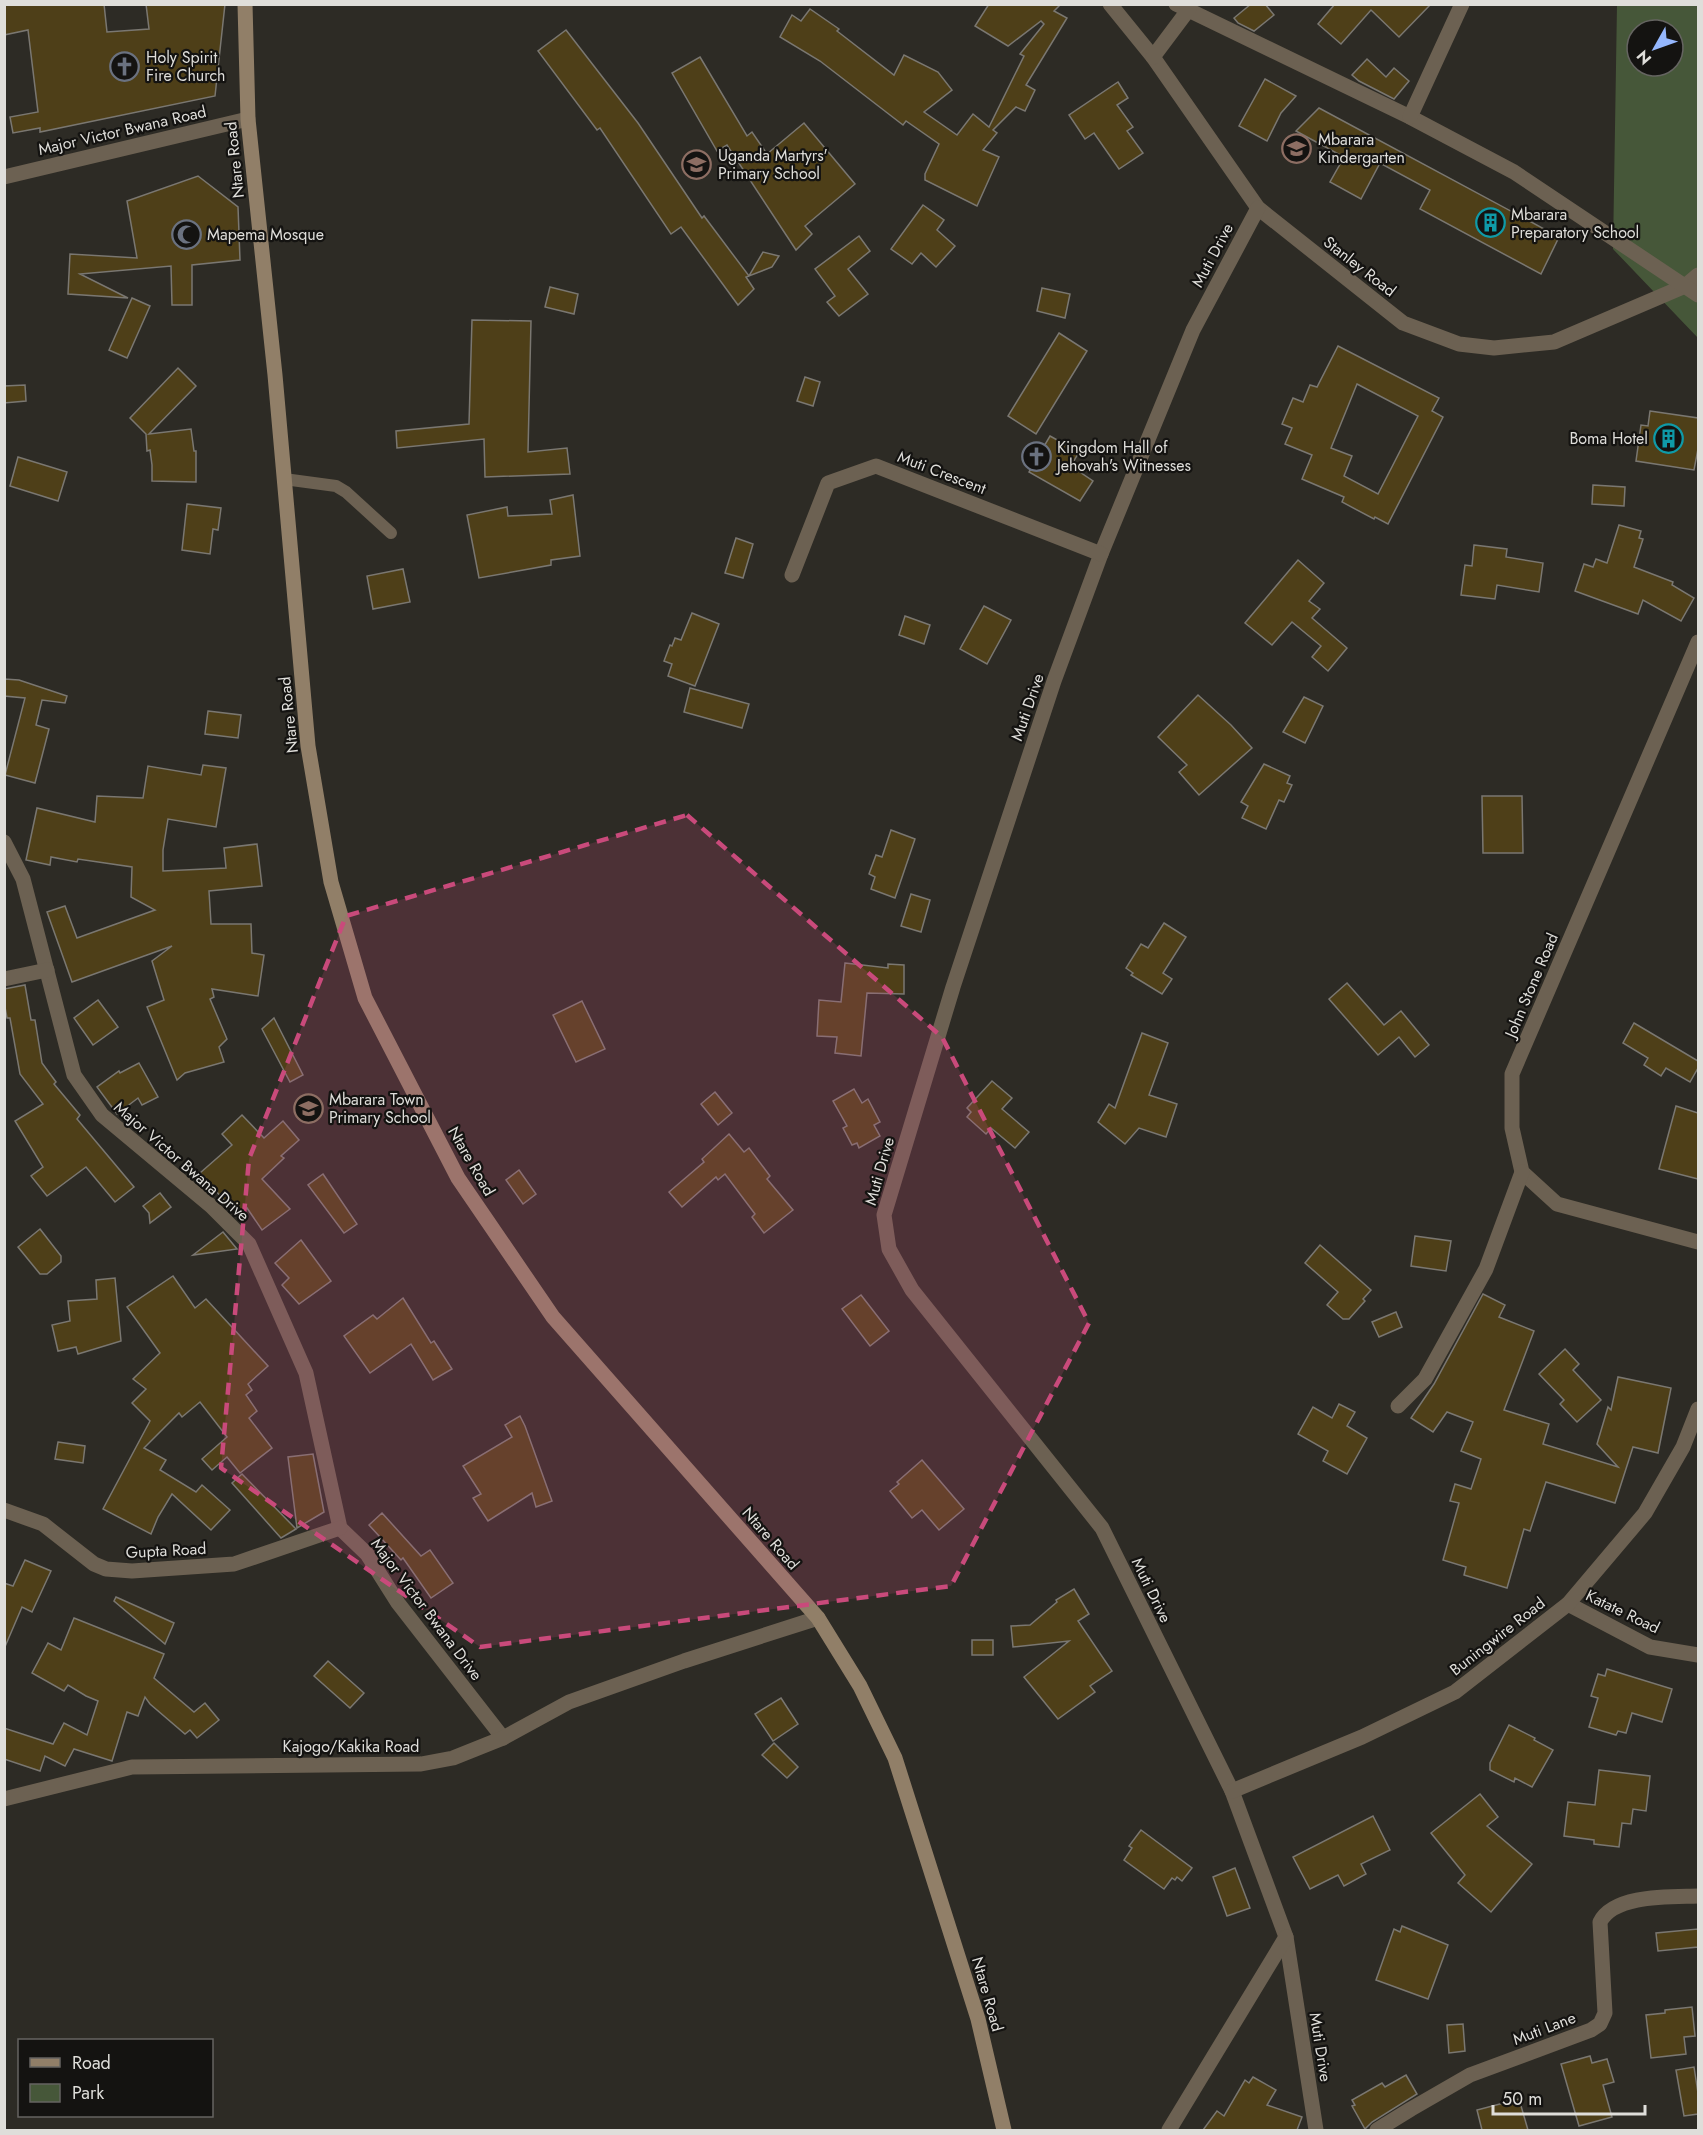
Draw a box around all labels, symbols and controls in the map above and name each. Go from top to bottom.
north arrow [1625,18,1685,78]
text: N [1631,45,1657,70]
place label: Holy Spirit Fire Church [146,46,226,87]
church icon: Holy Spirit Fire Church [109,50,141,82]
street label: Major Victor Bwana Road [36,100,208,161]
street label: Ntare Road [219,121,250,199]
place label: Mbarara Kindergarten [1318,128,1405,169]
school or university icon: Mbarara Kindergarten [1281,132,1313,164]
place label: Uganda Martyrs' Primary School [718,144,828,185]
school or university icon: Uganda Martyrs' Primary School [681,148,713,180]
place label: Mbarara Preparatory School [1511,203,1639,244]
building icon: Mbarara Preparatory School [1474,207,1506,239]
mosque icon: Mapema Mosque [170,218,202,250]
street label: Muti Drive [1186,219,1239,291]
place label: Mapema Mosque [207,223,324,246]
street label: Stanley Road [1318,231,1401,302]
building icon: Boma Hotel [1653,422,1685,454]
place label: Boma Hotel [1569,427,1648,450]
place label: Kingdom Hall of Jehovah's Witnesses [1055,436,1191,477]
church icon: Kingdom Hall of Jehovah's Witnesses [1020,440,1052,472]
street label: Muti Crescent [894,445,990,500]
street label: Muti Drive [1005,670,1050,744]
street label: Ntare Road [273,676,304,754]
street label: John Stone Road [1498,929,1564,1043]
place label: Mbarara Town Primary School [329,1088,431,1129]
school or university icon: Mbarara Town Primary School [292,1092,324,1124]
street label: Major Victor Bwana Drive [109,1096,254,1227]
street label: Ntare Road [442,1122,501,1200]
street label: Muti Drive [859,1134,900,1208]
street label: Ntare Road [737,1502,804,1575]
street label: Major Victor Bwana Drive [365,1533,488,1685]
street label: Gupta Road [125,1537,207,1564]
street label: Muti Drive [1126,1554,1177,1627]
street label: Katate Road [1582,1584,1664,1639]
street label: Buningwire Road [1445,1592,1550,1681]
street label: Kajogo/Kakika Road [283,1735,419,1758]
street label: Ntare Road [966,1954,1009,2034]
street label: Muti Lane [1509,2006,1579,2051]
street label: Muti Drive [1304,2011,1337,2083]
legend [18,2039,213,2117]
text: Road [72,2050,111,2076]
scale bar [1493,2078,1644,2116]
text: Park [72,2080,104,2106]
text: 50 m [1502,2086,1542,2112]

